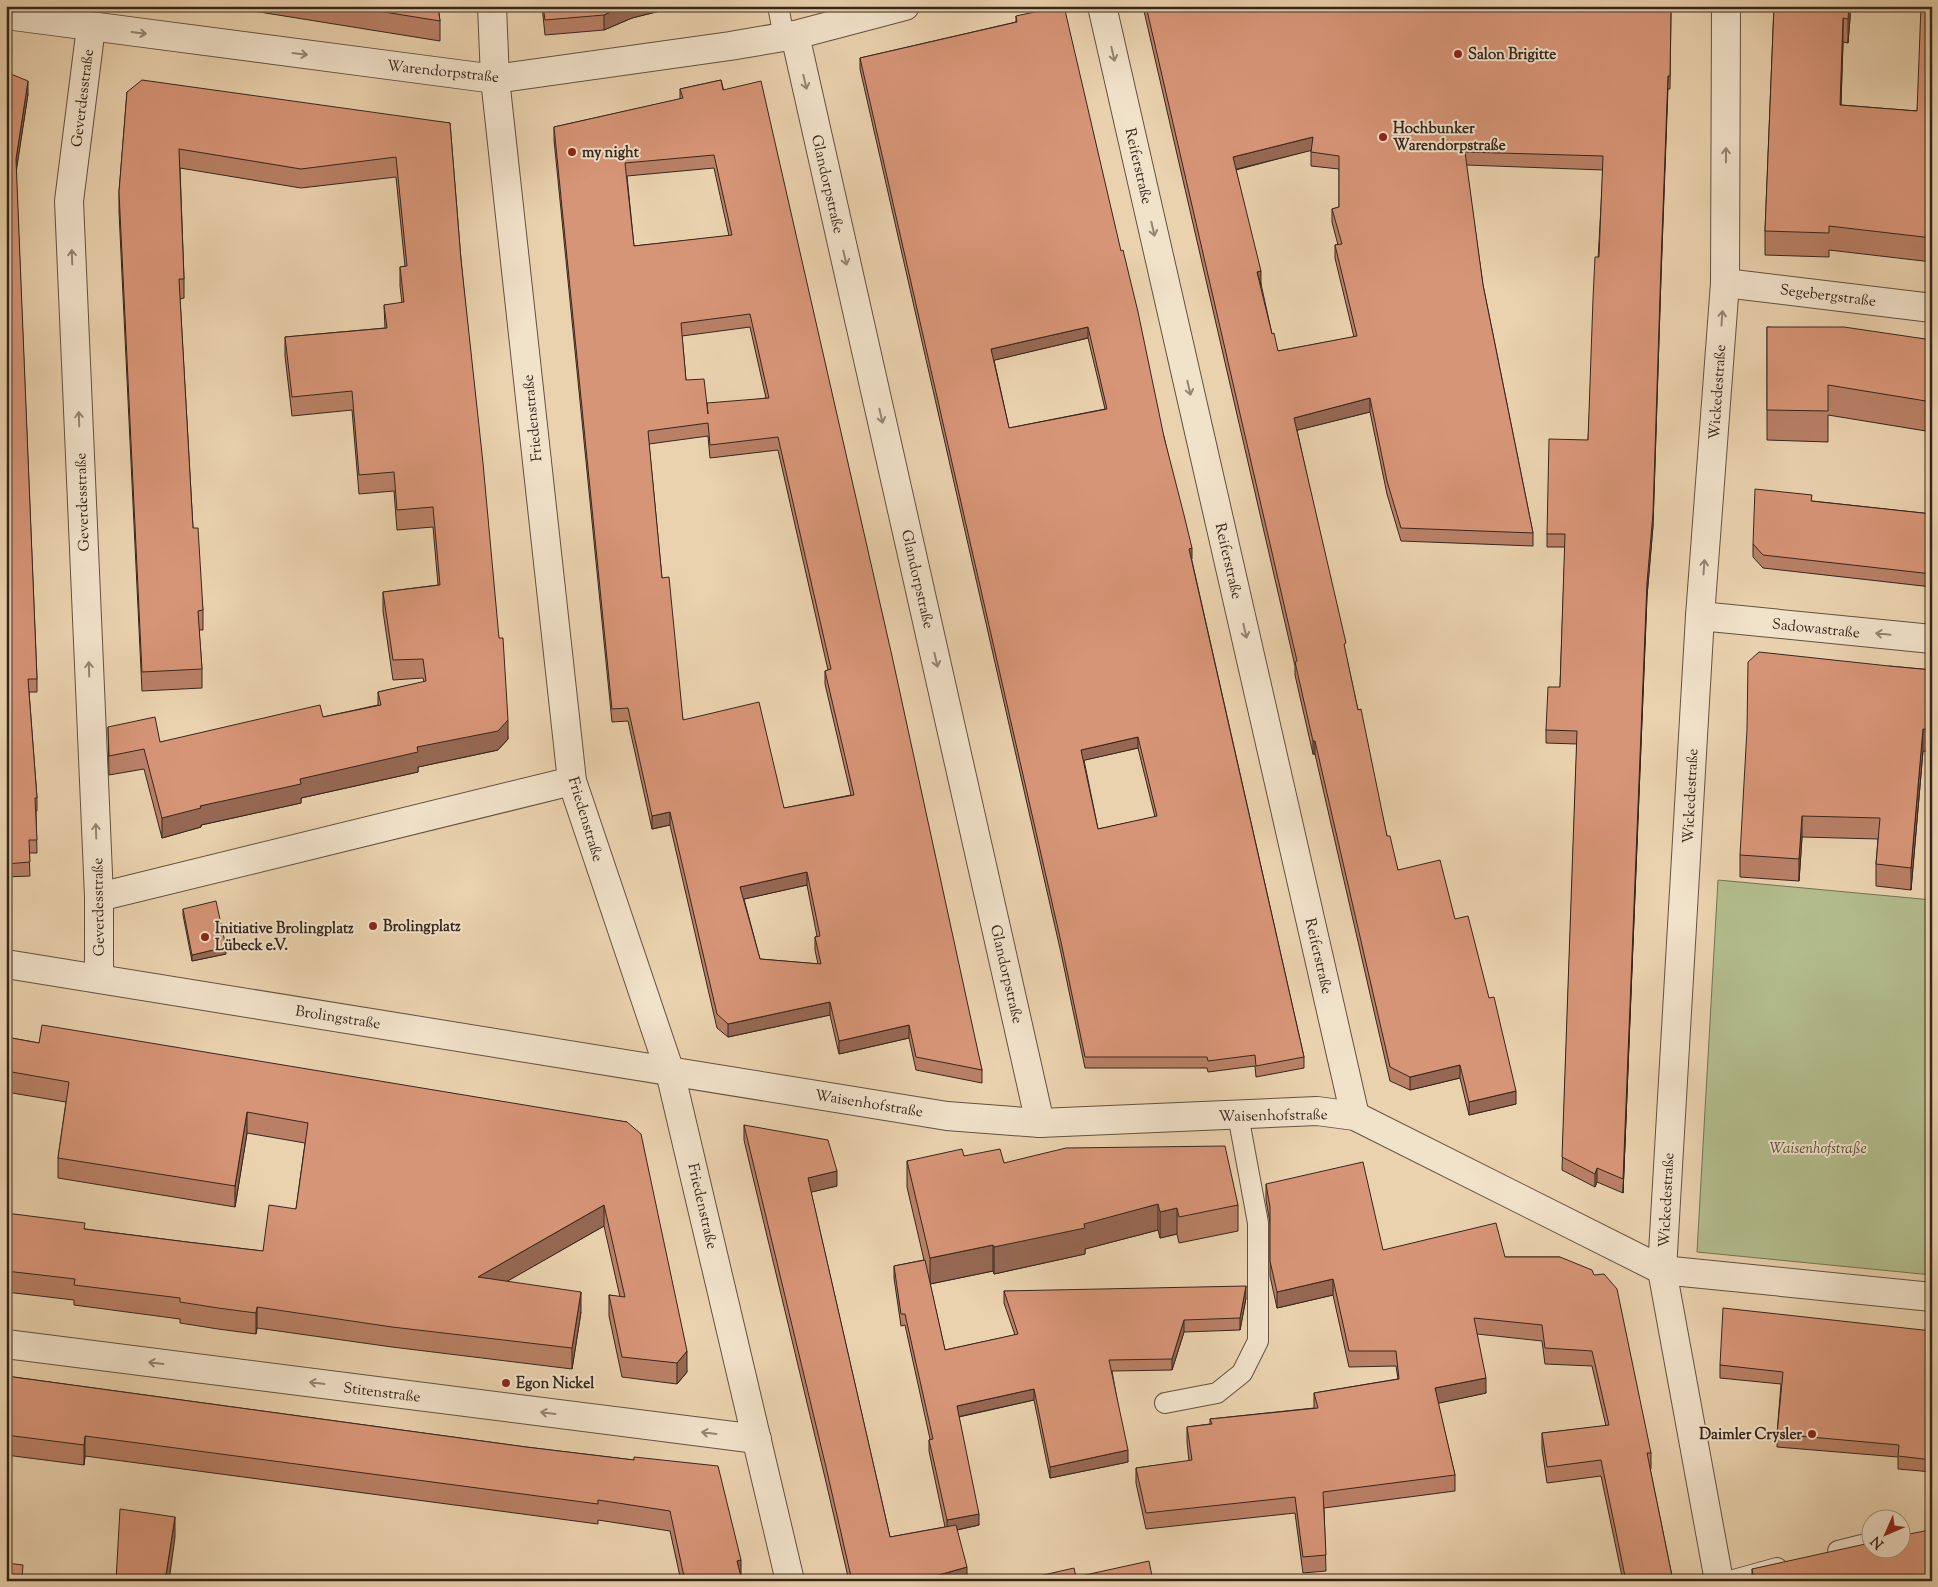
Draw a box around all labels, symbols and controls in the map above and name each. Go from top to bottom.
one-way arrow [131,28,147,38]
one-way arrow [1109,45,1118,61]
place label: Salon Brigitte [1468,45,1556,66]
street label: Geverdesstraße [67,48,100,148]
marker: Salon Brigitte [1452,48,1464,60]
one-way arrow [292,49,308,59]
street label: Warendorpstraße [386,56,500,89]
one-way arrow [801,74,811,90]
place label: Hochbunker Warendorpstraße [1393,119,1506,157]
street label: Reiferstraße [1119,126,1156,206]
marker: Hochbunker Warendorpstraße [1377,131,1389,143]
street label: Glandorpstraße [805,133,848,236]
place label: my night [582,143,640,164]
marker: my night [566,146,578,158]
one-way arrow [1721,148,1731,164]
one-way arrow [1149,221,1158,237]
one-way arrow [67,249,76,265]
one-way arrow [841,249,850,265]
street label: Segebergstraße [1779,280,1877,313]
one-way arrow [1718,310,1727,326]
street label: Wickedestraße [1705,344,1732,440]
street label: Friedenstraße [518,373,549,462]
one-way arrow [1185,379,1194,395]
one-way arrow [877,408,886,424]
one-way arrow [74,411,83,427]
street label: Geverdesstraße [71,452,96,552]
street label: Reiferstraße [1209,521,1246,601]
street label: Glandorpstraße [895,528,938,631]
one-way arrow [1699,559,1708,575]
street label: Sadowastraße [1771,614,1861,645]
one-way arrow [1241,623,1250,639]
one-way arrow [1876,630,1892,639]
one-way arrow [932,652,941,668]
one-way arrow [84,661,94,678]
street label: Wickedestraße [1679,748,1704,844]
street label: Friedenstraße [562,775,607,864]
one-way arrow [91,824,101,840]
street label: Geverdesstraße [88,857,111,957]
street label: Reiferstraße [1299,916,1336,996]
place label: Brolingplatz [383,917,461,938]
place label: Initiative Brolingplatz Lübeck e.V. [215,919,354,957]
marker: Brolingplatz [367,920,379,932]
street label: Glandorpstraße [984,923,1027,1026]
marker: Initiative Brolingplatz Lübeck e.V. [199,931,211,943]
street label: Brolingstraße [294,1001,382,1036]
street label: Waisenhofstraße [813,1086,924,1123]
street label: Waisenhofstraße [1218,1105,1328,1128]
park label: Waisenhofstraße [1769,1139,1867,1160]
street label: Wickedestraße [1655,1152,1680,1248]
street label: Friedenstraße [681,1161,722,1251]
one-way arrow [148,1358,164,1368]
place label: Egon Nickel [516,1374,595,1395]
marker: Egon Nickel [500,1377,512,1389]
one-way arrow [309,1378,325,1388]
street label: Stitenstraße [342,1378,422,1409]
one-way arrow [540,1408,556,1418]
place label: Daimler Crysler [1699,1425,1802,1446]
one-way arrow [701,1428,717,1438]
marker: Daimler Crysler [1806,1428,1818,1440]
north arrow [1860,1510,1910,1560]
text: N [1867,1531,1889,1553]

